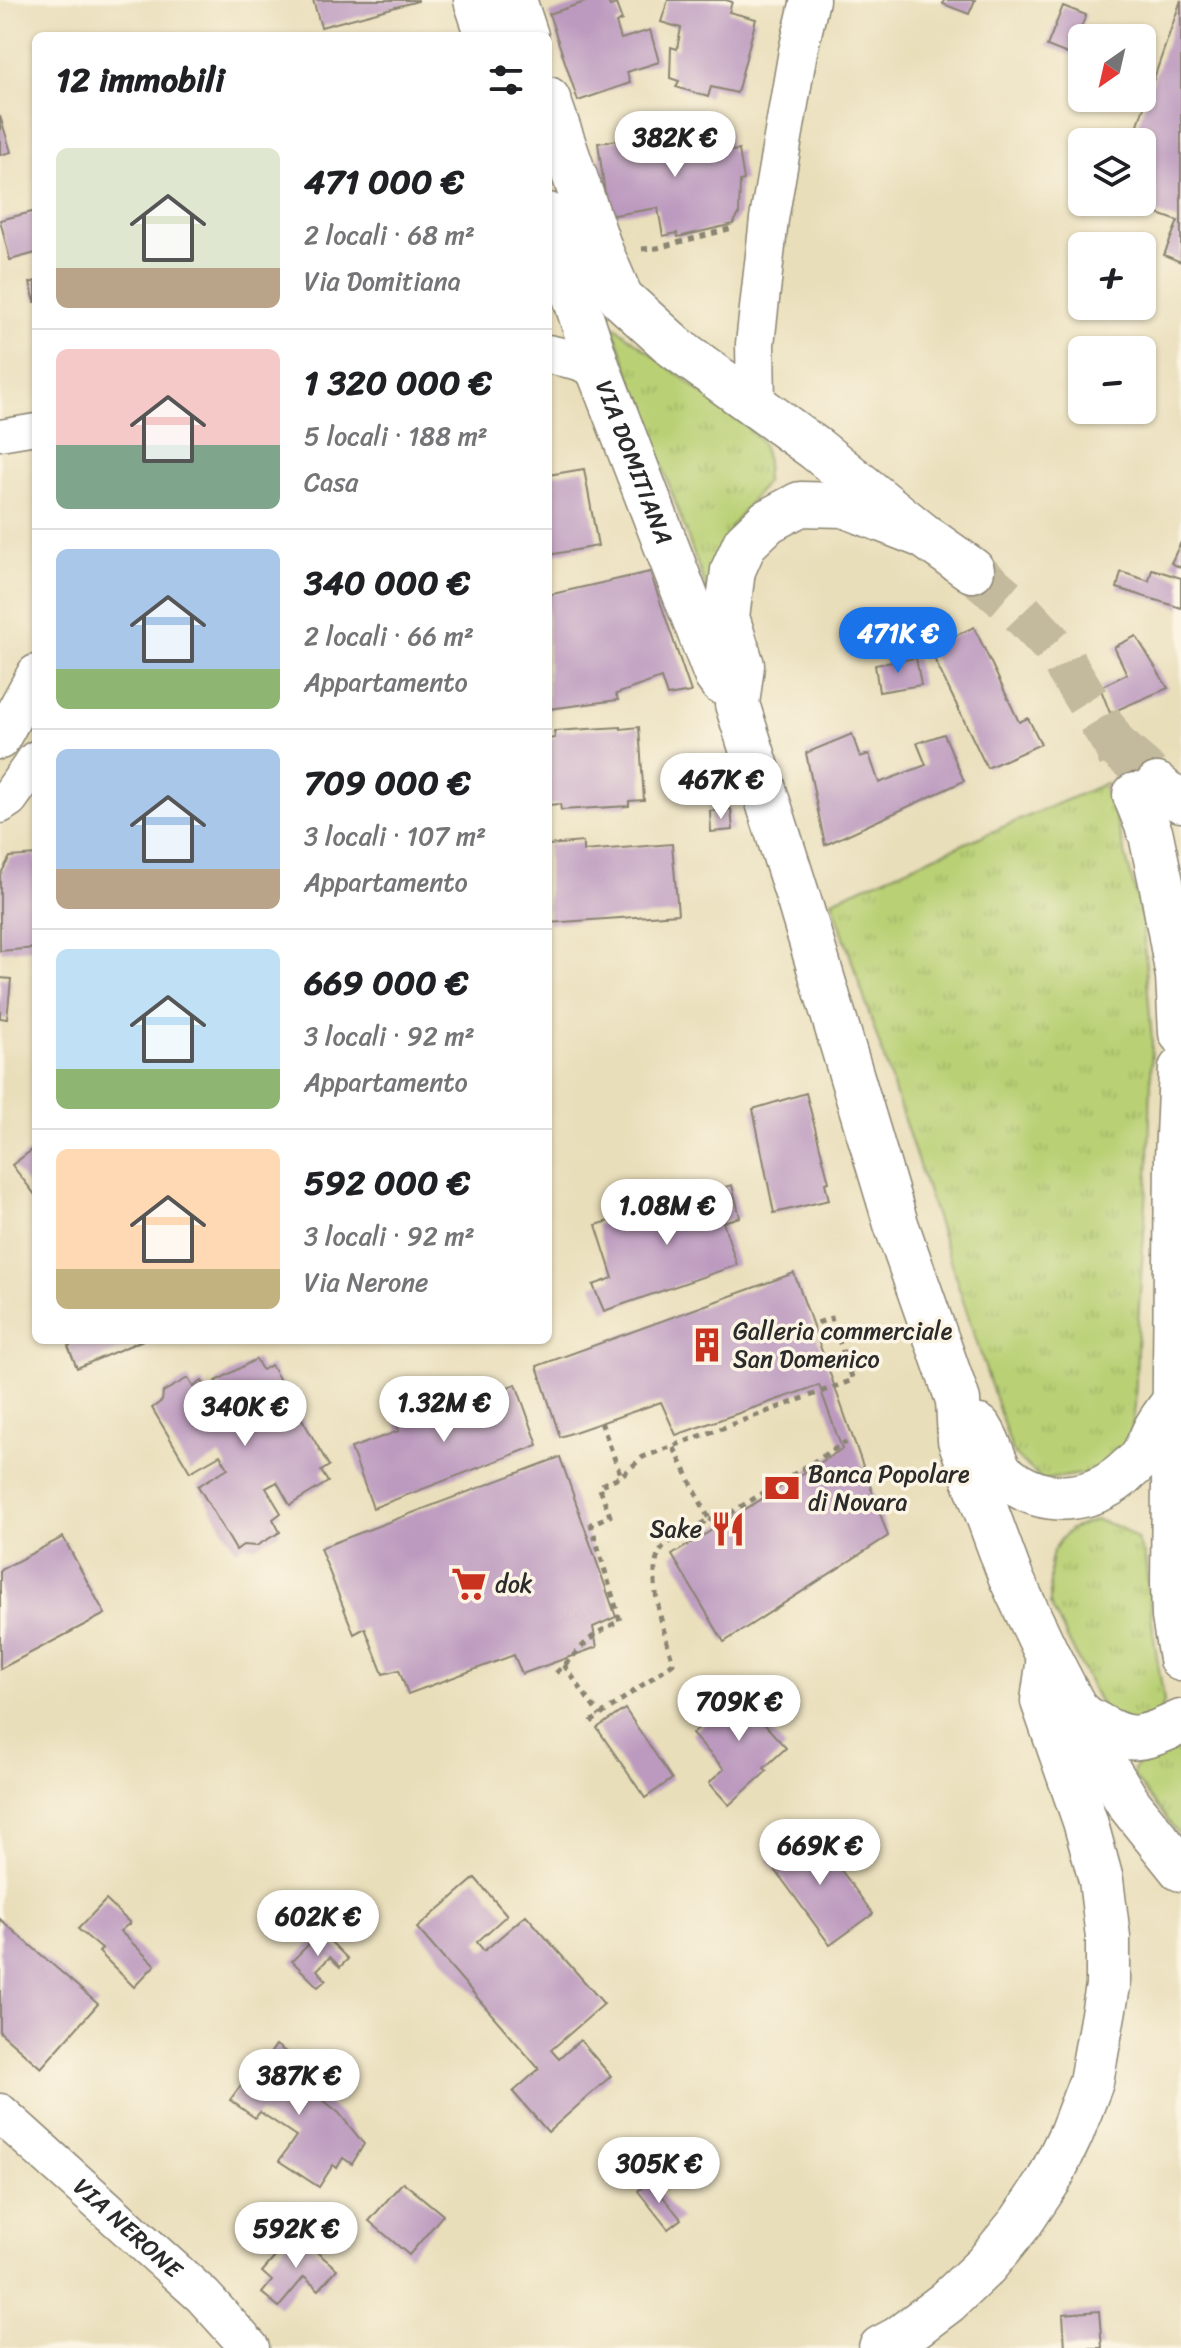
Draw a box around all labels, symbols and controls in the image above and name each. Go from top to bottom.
north arrow [1068,24,1156,112]
map controls [1068,24,1156,424]
text: 12 immobili [56,50,225,110]
icon: filters [484,58,528,102]
pin: 382K € [610,111,740,179]
text: 382K € [633,114,717,160]
button: layers [1068,128,1156,216]
text: 471 000 € [304,152,464,212]
icon: home [120,180,216,276]
text: 2 locali · 68 m² [304,212,475,258]
button: + [1068,232,1156,320]
text: Via Domitiana [304,258,461,304]
button: − [1068,336,1156,424]
text: 1 320 000 € [304,353,492,413]
street label: VIA DOMITIANA [583,374,685,551]
icon: home [120,381,216,477]
text: 5 locali · 188 m² [304,413,488,459]
text: Casa [304,459,358,505]
text: 340 000 € [304,553,470,613]
icon: home [120,581,216,677]
pin: 471K € [833,607,963,675]
text: 471K € [857,610,939,656]
text: 2 locali · 66 m² [304,613,474,659]
text: Appartamento [304,659,468,705]
text: 709 000 € [304,753,471,813]
pin: 467K € [656,753,786,821]
text: 467K € [678,756,764,802]
icon: home [120,781,216,877]
text: 3 locali · 107 m² [304,813,486,859]
text: Appartamento [304,859,468,905]
text: 669 000 € [304,953,468,1013]
icon: home [120,981,216,1077]
text: 3 locali · 92 m² [304,1013,475,1059]
text: Appartamento [304,1059,468,1105]
text: 592 000 € [304,1153,470,1213]
pin: 1.08M € [593,1179,741,1247]
icon: home [120,1181,216,1277]
text: 1.08M € [619,1182,715,1228]
text: 3 locali · 92 m² [304,1213,475,1259]
text: Via Nerone [304,1259,429,1305]
place label: Galleria commerciale San Domenico [733,1310,953,1380]
building icon: Galleria commerciale San Domenico [688,1326,726,1364]
pin: 1.32M € [370,1376,518,1444]
text: 1.32M € [397,1379,491,1425]
pin: 340K € [180,1380,310,1448]
text: 340K € [202,1383,288,1429]
place label: Banca Popolare di Novara [808,1453,970,1523]
bank icon: Banca Popolare di Novara [763,1469,801,1507]
place label: Sake [650,1508,702,1550]
restaurant icon: Sake [709,1510,747,1548]
place label: dok [495,1563,533,1605]
supermarket icon: dok [450,1565,488,1603]
pin: 709K € [674,1675,804,1743]
text: 709K € [695,1678,783,1724]
pin: 669K € [755,1819,885,1887]
text: 669K € [777,1822,863,1868]
pin: 602K € [253,1890,383,1958]
text: 602K € [275,1893,361,1939]
pin: 387K € [234,2049,364,2117]
text: 387K € [257,2052,341,2098]
pin: 305K € [594,2137,724,2205]
text: 305K € [616,2140,702,2186]
street label: VIA NERONE [63,2167,193,2290]
pin: 592K € [231,2202,361,2270]
text: 592K € [253,2205,339,2251]

